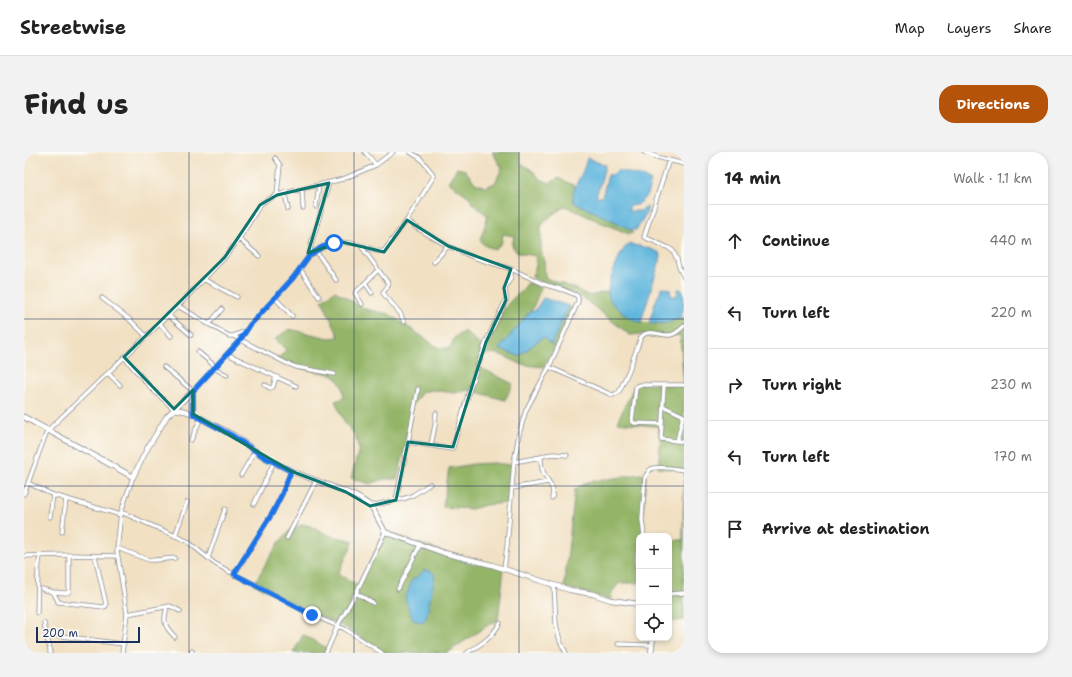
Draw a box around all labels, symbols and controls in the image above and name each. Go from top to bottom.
text: Streetwise [20,15,126,40]
text: Map [895,19,925,37]
text: Layers [947,19,991,37]
text: Share [1013,19,1052,37]
text: Find us [24,85,129,123]
button: Directions [939,85,1048,123]
text: 14 min [724,167,781,189]
text: Walk · 1.1 km [953,170,1032,187]
icon: ahead [724,230,746,252]
text: Continue [762,231,830,251]
text: 440 m [990,232,1032,249]
route start [325,234,343,252]
icon: left [724,302,746,324]
text: Turn left [762,303,830,323]
text: 220 m [990,304,1032,321]
icon: right [724,374,746,396]
text: Turn right [762,375,842,395]
text: 230 m [990,376,1032,393]
icon: left [724,446,746,468]
text: Turn left [762,447,830,467]
text: 170 m [994,448,1032,465]
icon: arrive [724,518,746,540]
text: Arrive at destination [762,519,930,539]
map controls [636,533,672,641]
button: + [636,533,672,569]
button: − [636,569,672,605]
button: locate [636,605,672,641]
route end [303,606,321,624]
scale bar [36,625,140,644]
text: 200 m [42,626,78,641]

